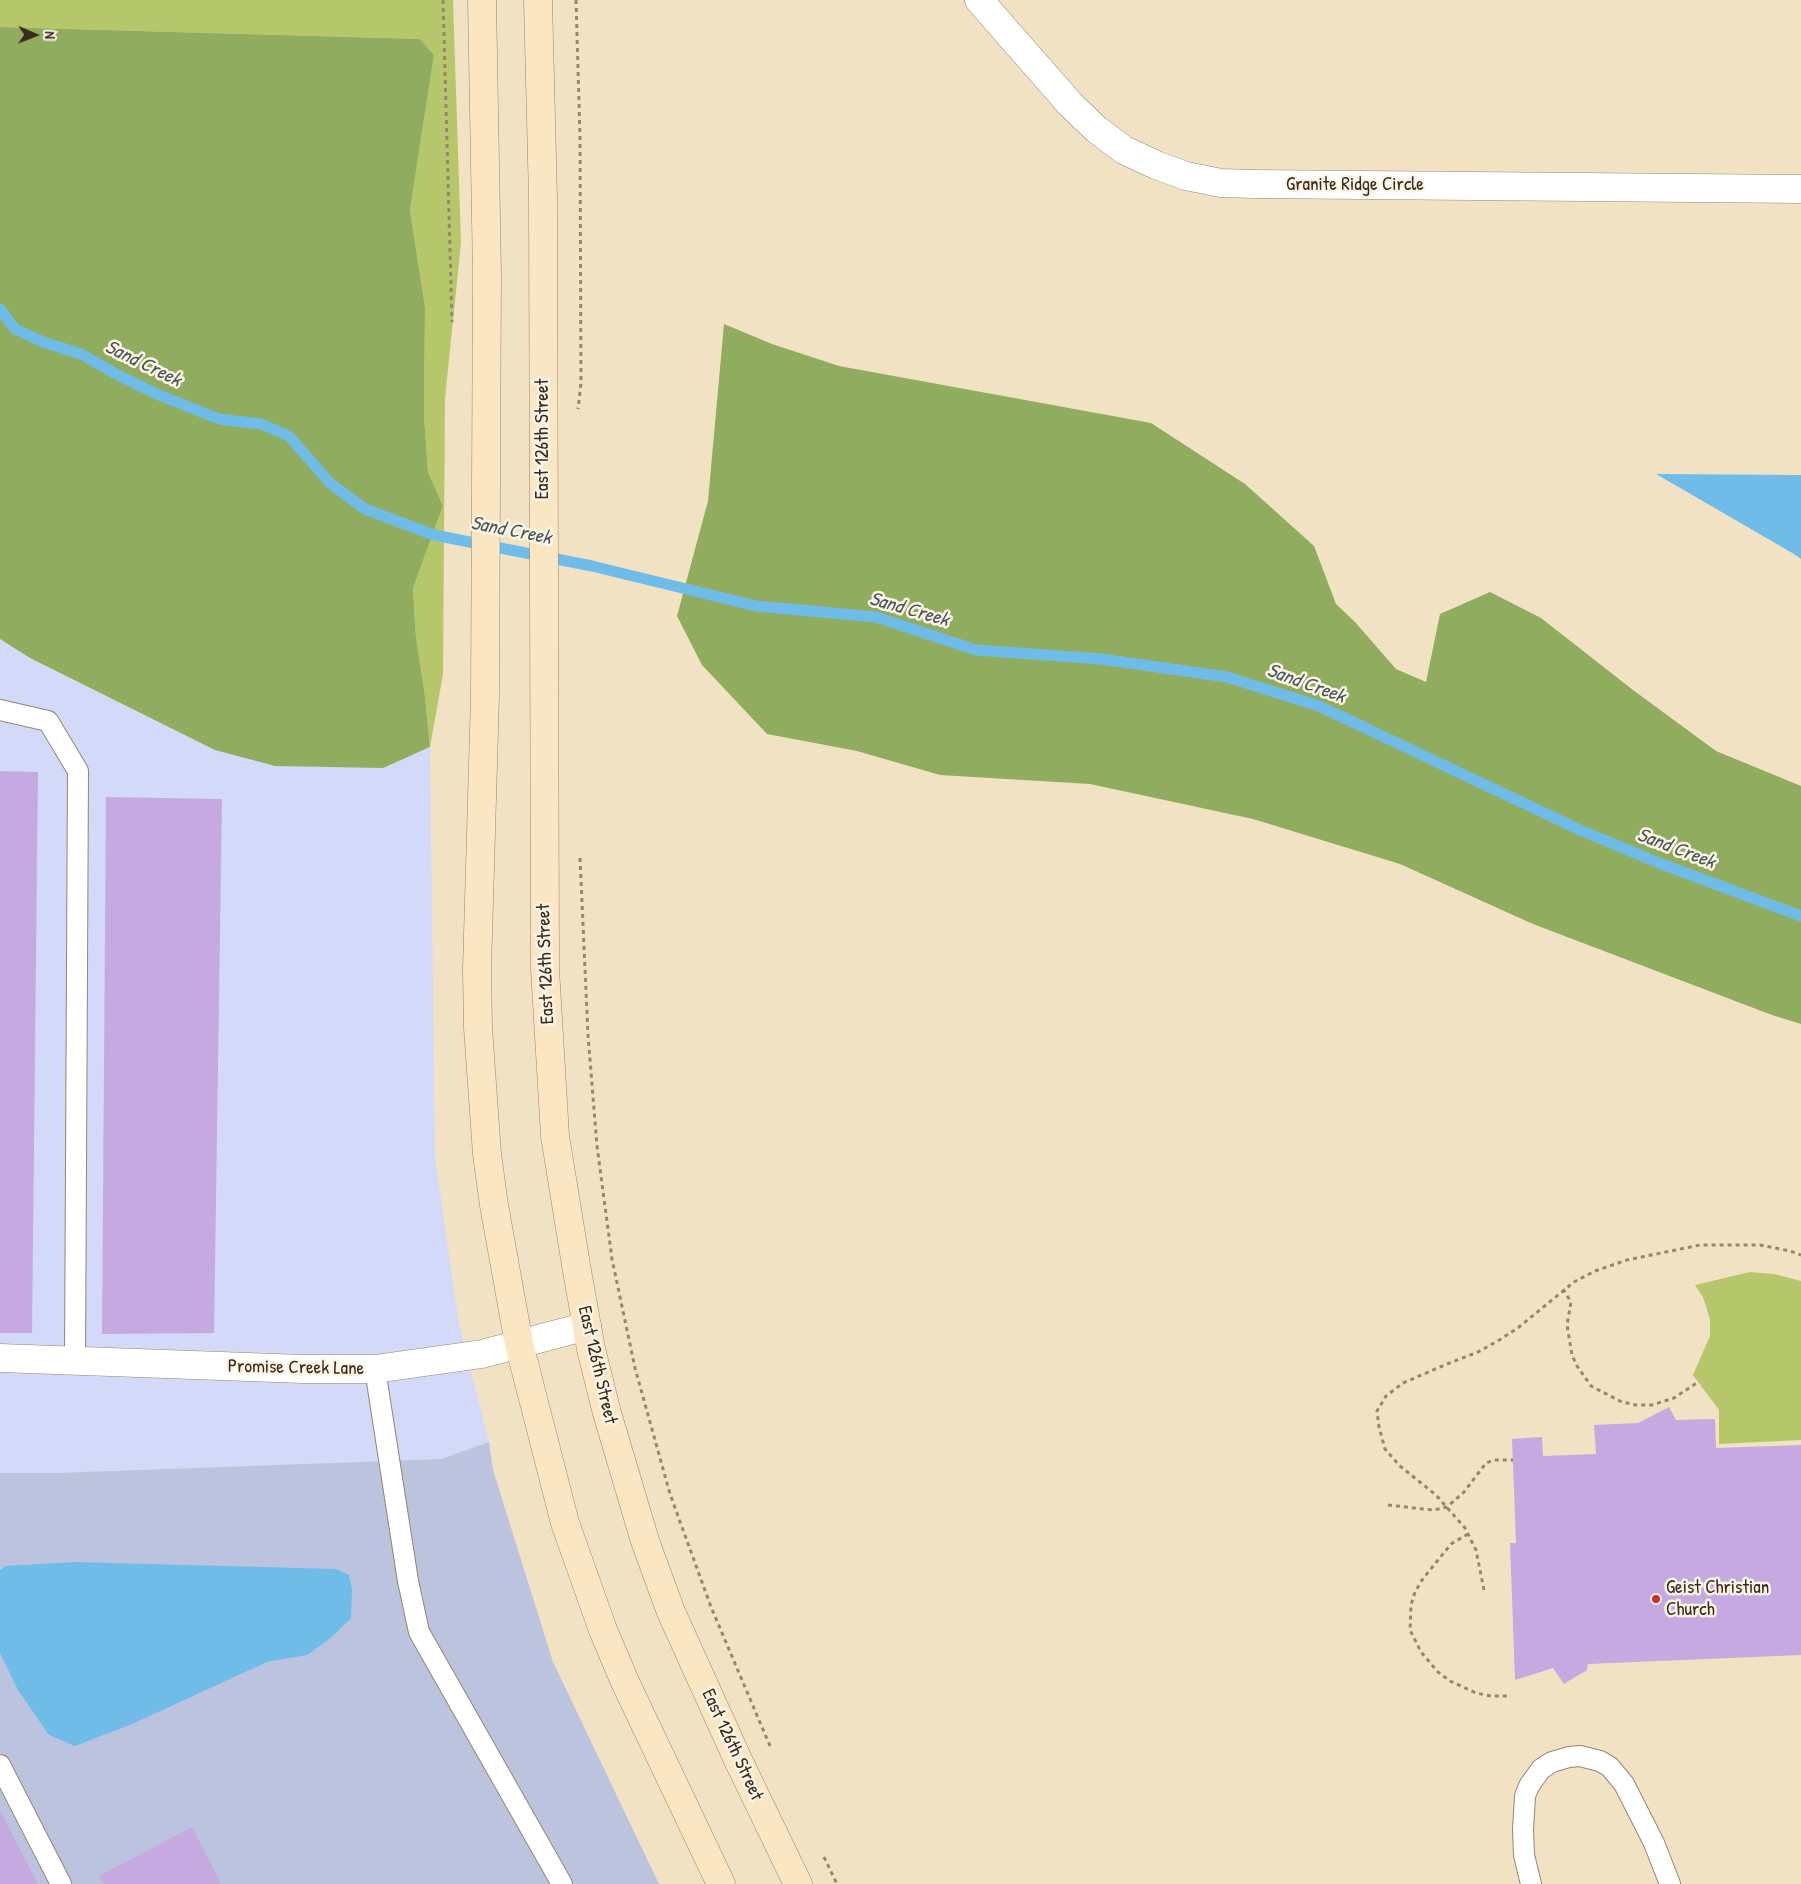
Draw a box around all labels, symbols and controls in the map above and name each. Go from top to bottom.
north arrow [10,10,60,60]
text: N [41,31,60,39]
street label: Granite Ridge Circle [1286,174,1424,196]
water label: Sand Creek [101,335,185,393]
street label: East 126th Street [532,379,554,499]
water label: Sand Creek [469,511,553,551]
water label: Sand Creek [867,587,951,633]
water label: Sand Creek [1264,659,1348,709]
water label: Sand Creek [1634,823,1718,875]
street label: East 126th Street [533,903,559,1025]
street label: East 126th Street [572,1304,622,1426]
street label: Promise Creek Lane [228,1355,364,1381]
place label: Geist Christian Church [1666,1577,1769,1621]
marker: Geist Christian Church [1650,1593,1662,1605]
street label: East 126th Street [696,1686,768,1804]

